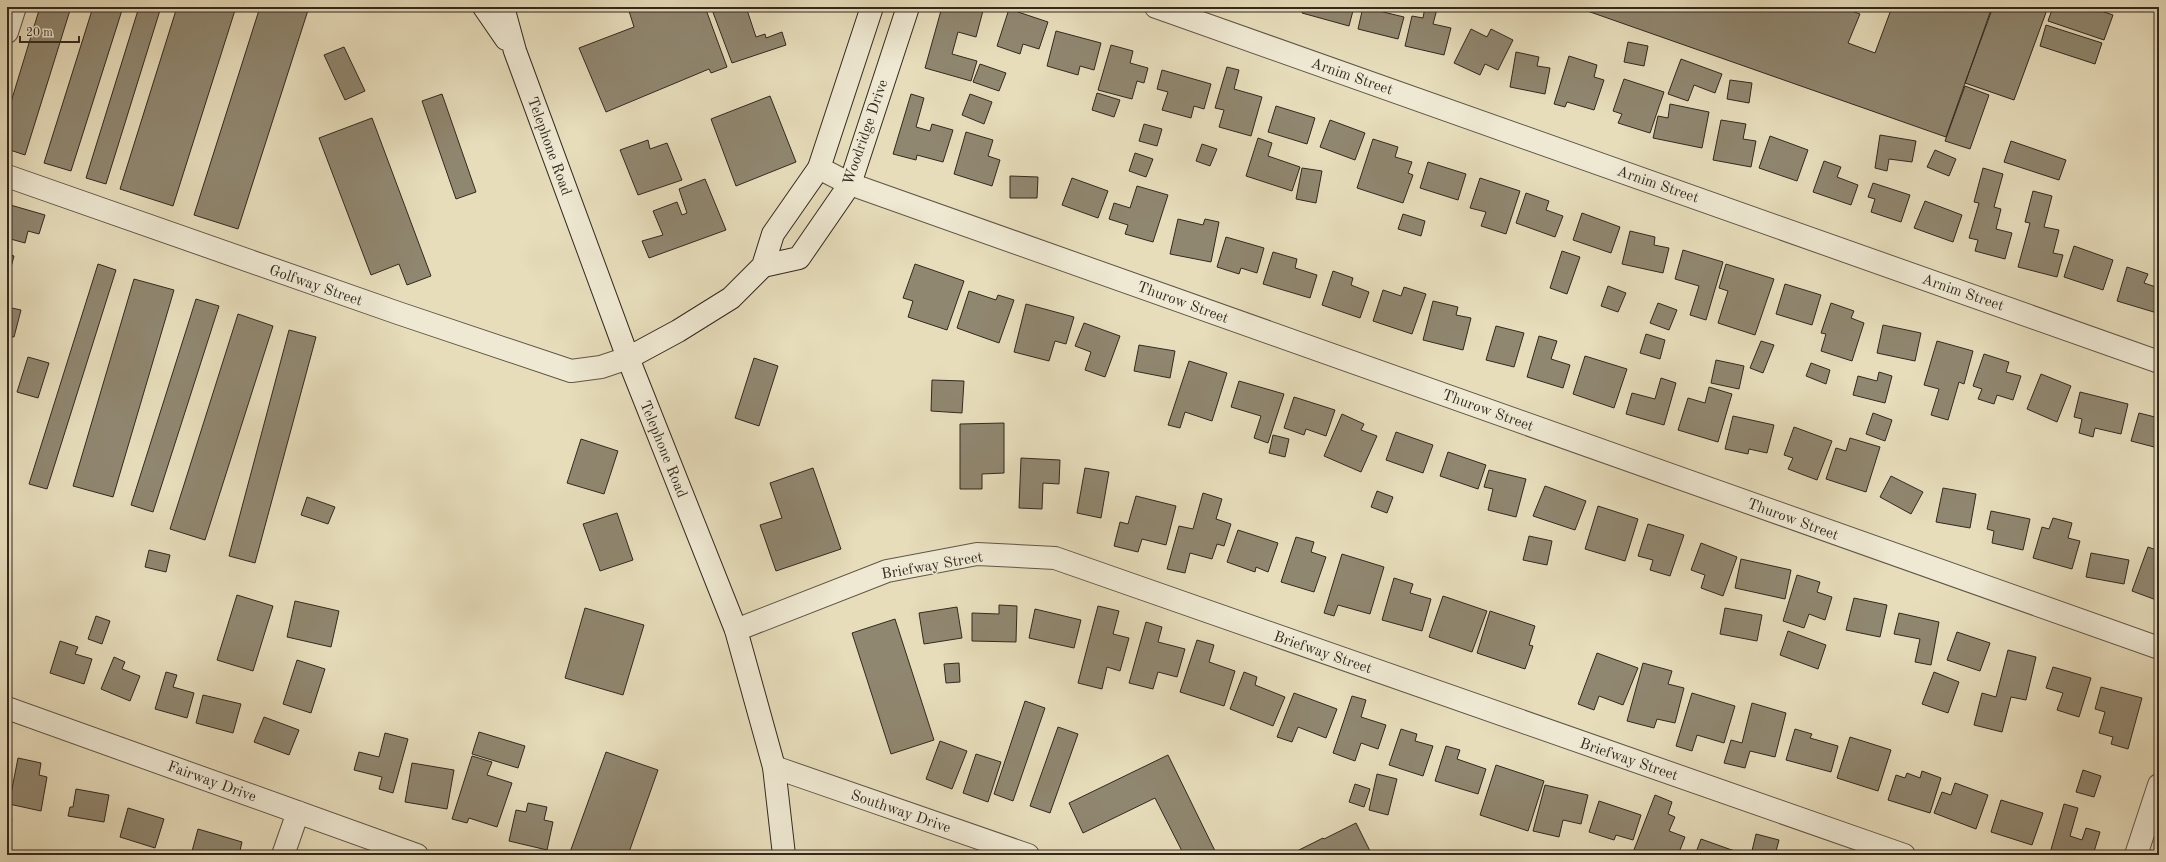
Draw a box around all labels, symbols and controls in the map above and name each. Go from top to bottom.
scale bar [20,18,79,44]
text: 20 m [26,27,53,39]
street label: Arnim Street [1309,56,1394,98]
street label: Woodridge Drive [841,78,892,187]
street label: Telephone Road [524,95,573,198]
street label: Arnim Street [1615,164,1700,206]
street label: Golfway Street [267,263,364,309]
street label: Arnim Street [1920,272,2005,314]
street label: Thurow Street [1135,280,1230,327]
street label: Thurow Street [1440,388,1535,435]
street label: Telephone Road [636,399,689,501]
street label: Thurow Street [1745,497,1840,544]
street label: Briefway Street [880,550,984,583]
street label: Briefway Street [1272,630,1373,677]
street label: Briefway Street [1578,737,1679,784]
street label: Fairway Drive [165,759,258,805]
street label: Southway Drive [849,788,953,837]

